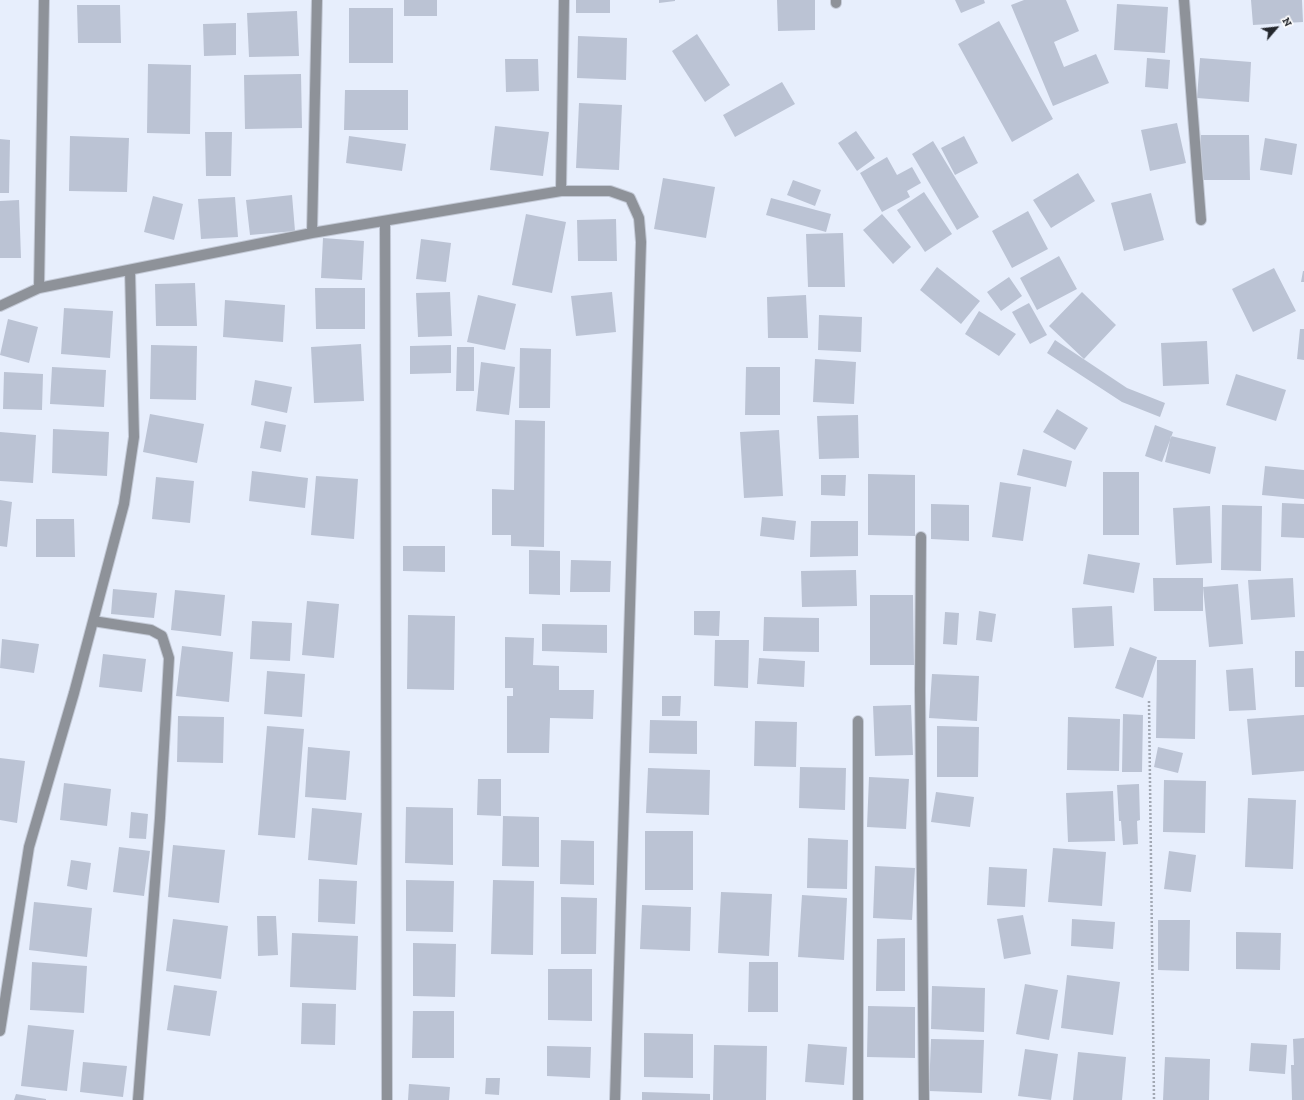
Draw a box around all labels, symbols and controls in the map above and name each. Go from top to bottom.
north arrow [1256,8,1296,48]
text: N [1279,15,1295,29]

